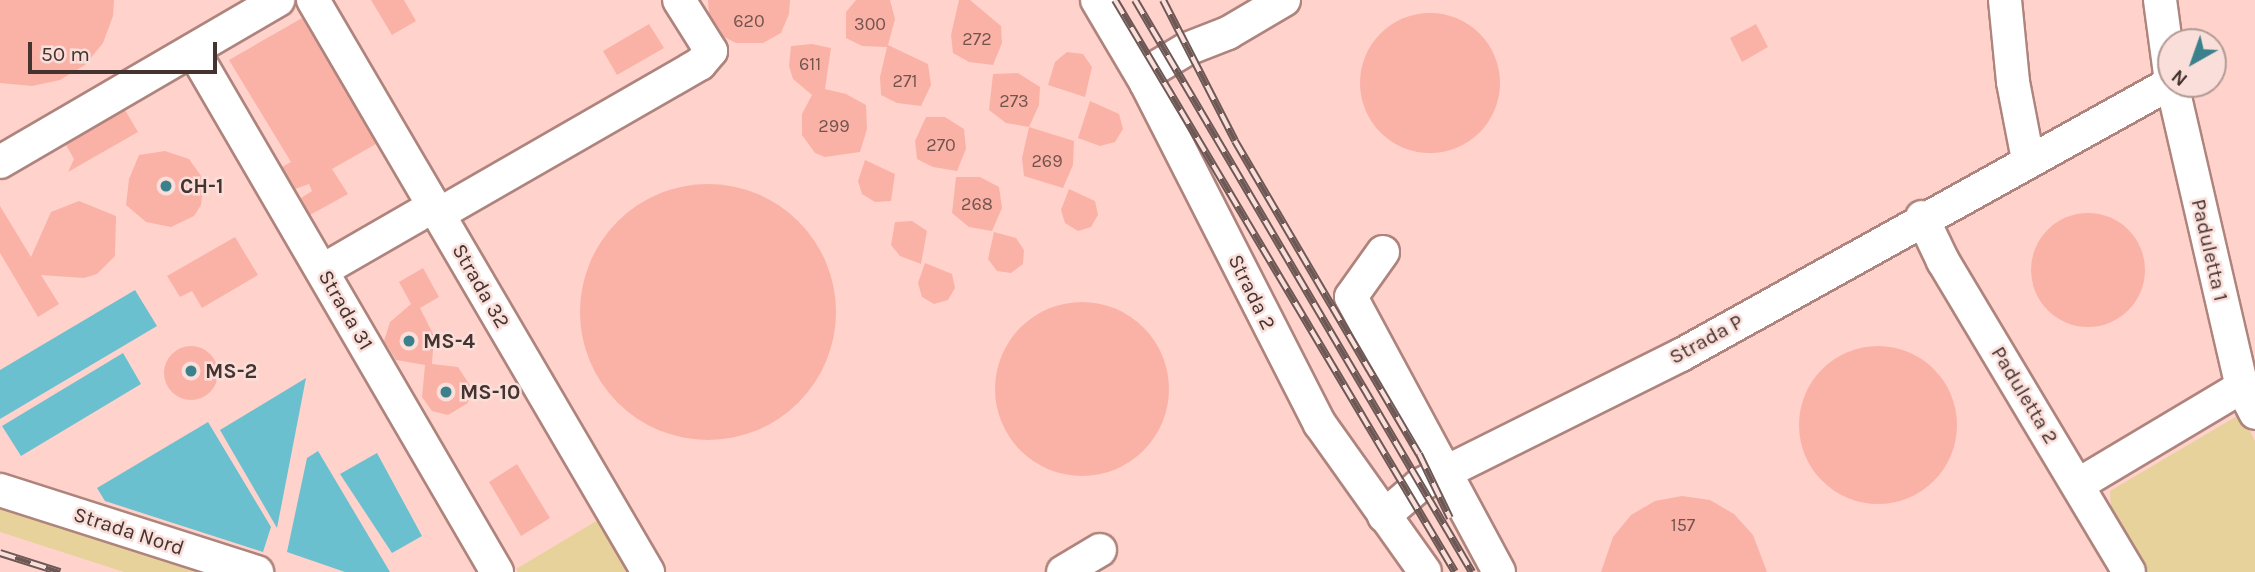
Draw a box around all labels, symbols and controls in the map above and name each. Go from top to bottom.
house number: 620 [733,10,765,32]
house number: 300 [854,13,886,35]
scale bar [32,28,220,72]
house number: 272 [962,28,992,50]
north arrow [2157,28,2227,98]
text: 50 m [41,42,90,66]
house number: 611 [799,53,821,75]
text: N [2167,65,2192,90]
house number: 271 [893,70,917,92]
house number: 273 [999,90,1029,112]
house number: 299 [818,115,850,137]
house number: 270 [926,134,956,156]
house number: 269 [1031,150,1063,172]
place label: CH-1 [180,173,223,199]
marker: CH-1 [158,178,174,194]
house number: 268 [961,193,993,215]
street label: Paduletta 1 [2186,196,2234,304]
street label: Strada 32 [447,239,515,333]
street label: Strada 2 [1223,250,1281,334]
street label: Strada 31 [313,266,379,354]
street label: Strada P [1665,309,1747,369]
place label: MS-4 [423,328,475,354]
marker: MS-4 [401,333,417,349]
street label: Paduletta 2 [1986,342,2064,448]
place label: MS-2 [205,358,257,384]
marker: MS-2 [183,363,199,379]
place label: MS-10 [460,379,520,405]
marker: MS-10 [438,384,454,400]
street label: Strada Nord [71,501,187,561]
house number: 157 [1671,514,1695,536]

